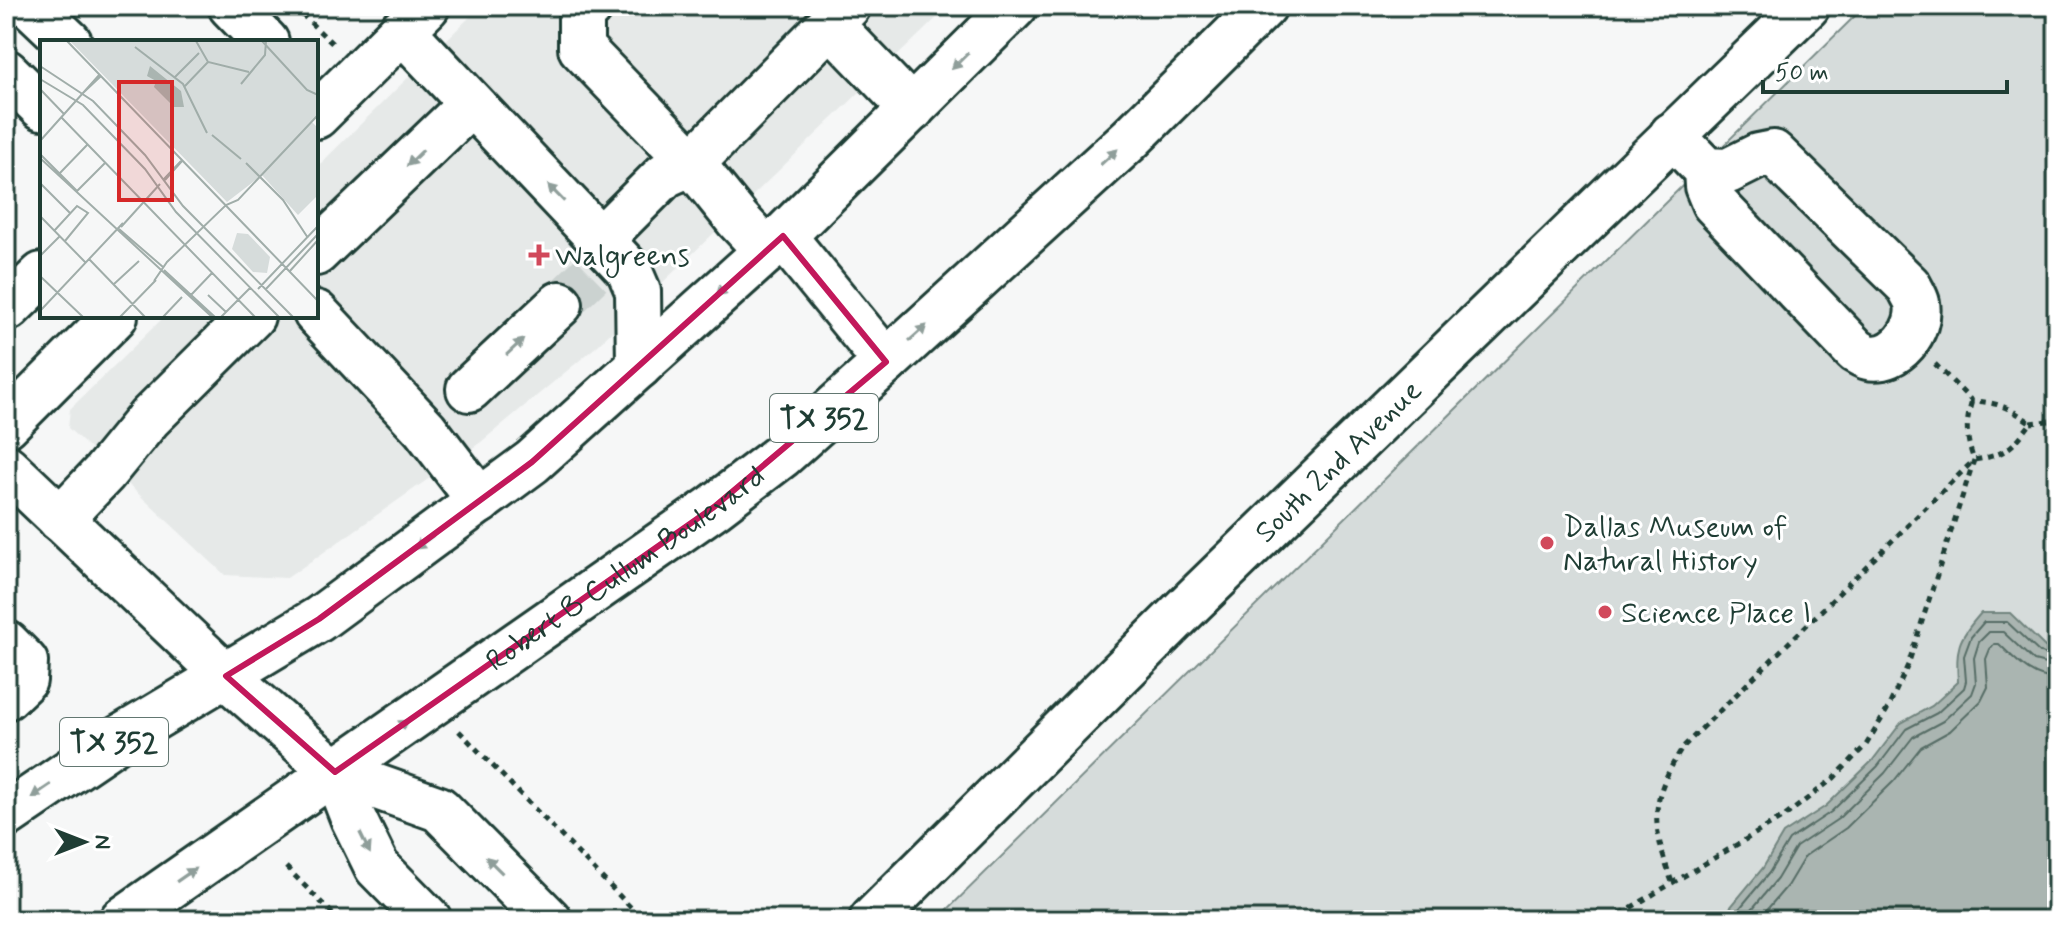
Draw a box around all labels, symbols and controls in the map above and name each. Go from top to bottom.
inset map [40,40,318,318]
scale bar [1763,44,2007,94]
one-way arrow [951,51,969,70]
text: 50 m [1775,58,1829,89]
one-way arrow [406,148,425,167]
one-way arrow [1100,149,1119,167]
one-way arrow [547,184,565,203]
place label: Walgreens [555,237,689,278]
marker: Walgreens [530,246,548,264]
one-way arrow [716,279,735,297]
one-way arrow [908,324,927,342]
one-way arrow [505,338,524,356]
street label: South 2nd Avenue [1247,372,1431,552]
road number: TX 352 [770,394,878,442]
street label: Robert B Cullum Boulevard [479,457,773,681]
place label: Dallas Museum of Natural History [1563,508,1787,581]
one-way arrow [414,534,435,549]
marker: Dallas Museum of Natural History [1538,534,1556,552]
place label: Science Place I [1621,594,1811,633]
marker: Science Place I [1596,603,1614,621]
road number: TX 352 [60,718,168,766]
one-way arrow [389,720,410,735]
one-way arrow [30,783,51,798]
north arrow [44,802,124,882]
one-way arrow [358,832,372,855]
text: N [88,835,116,849]
one-way arrow [485,856,504,874]
one-way arrow [176,868,197,883]

